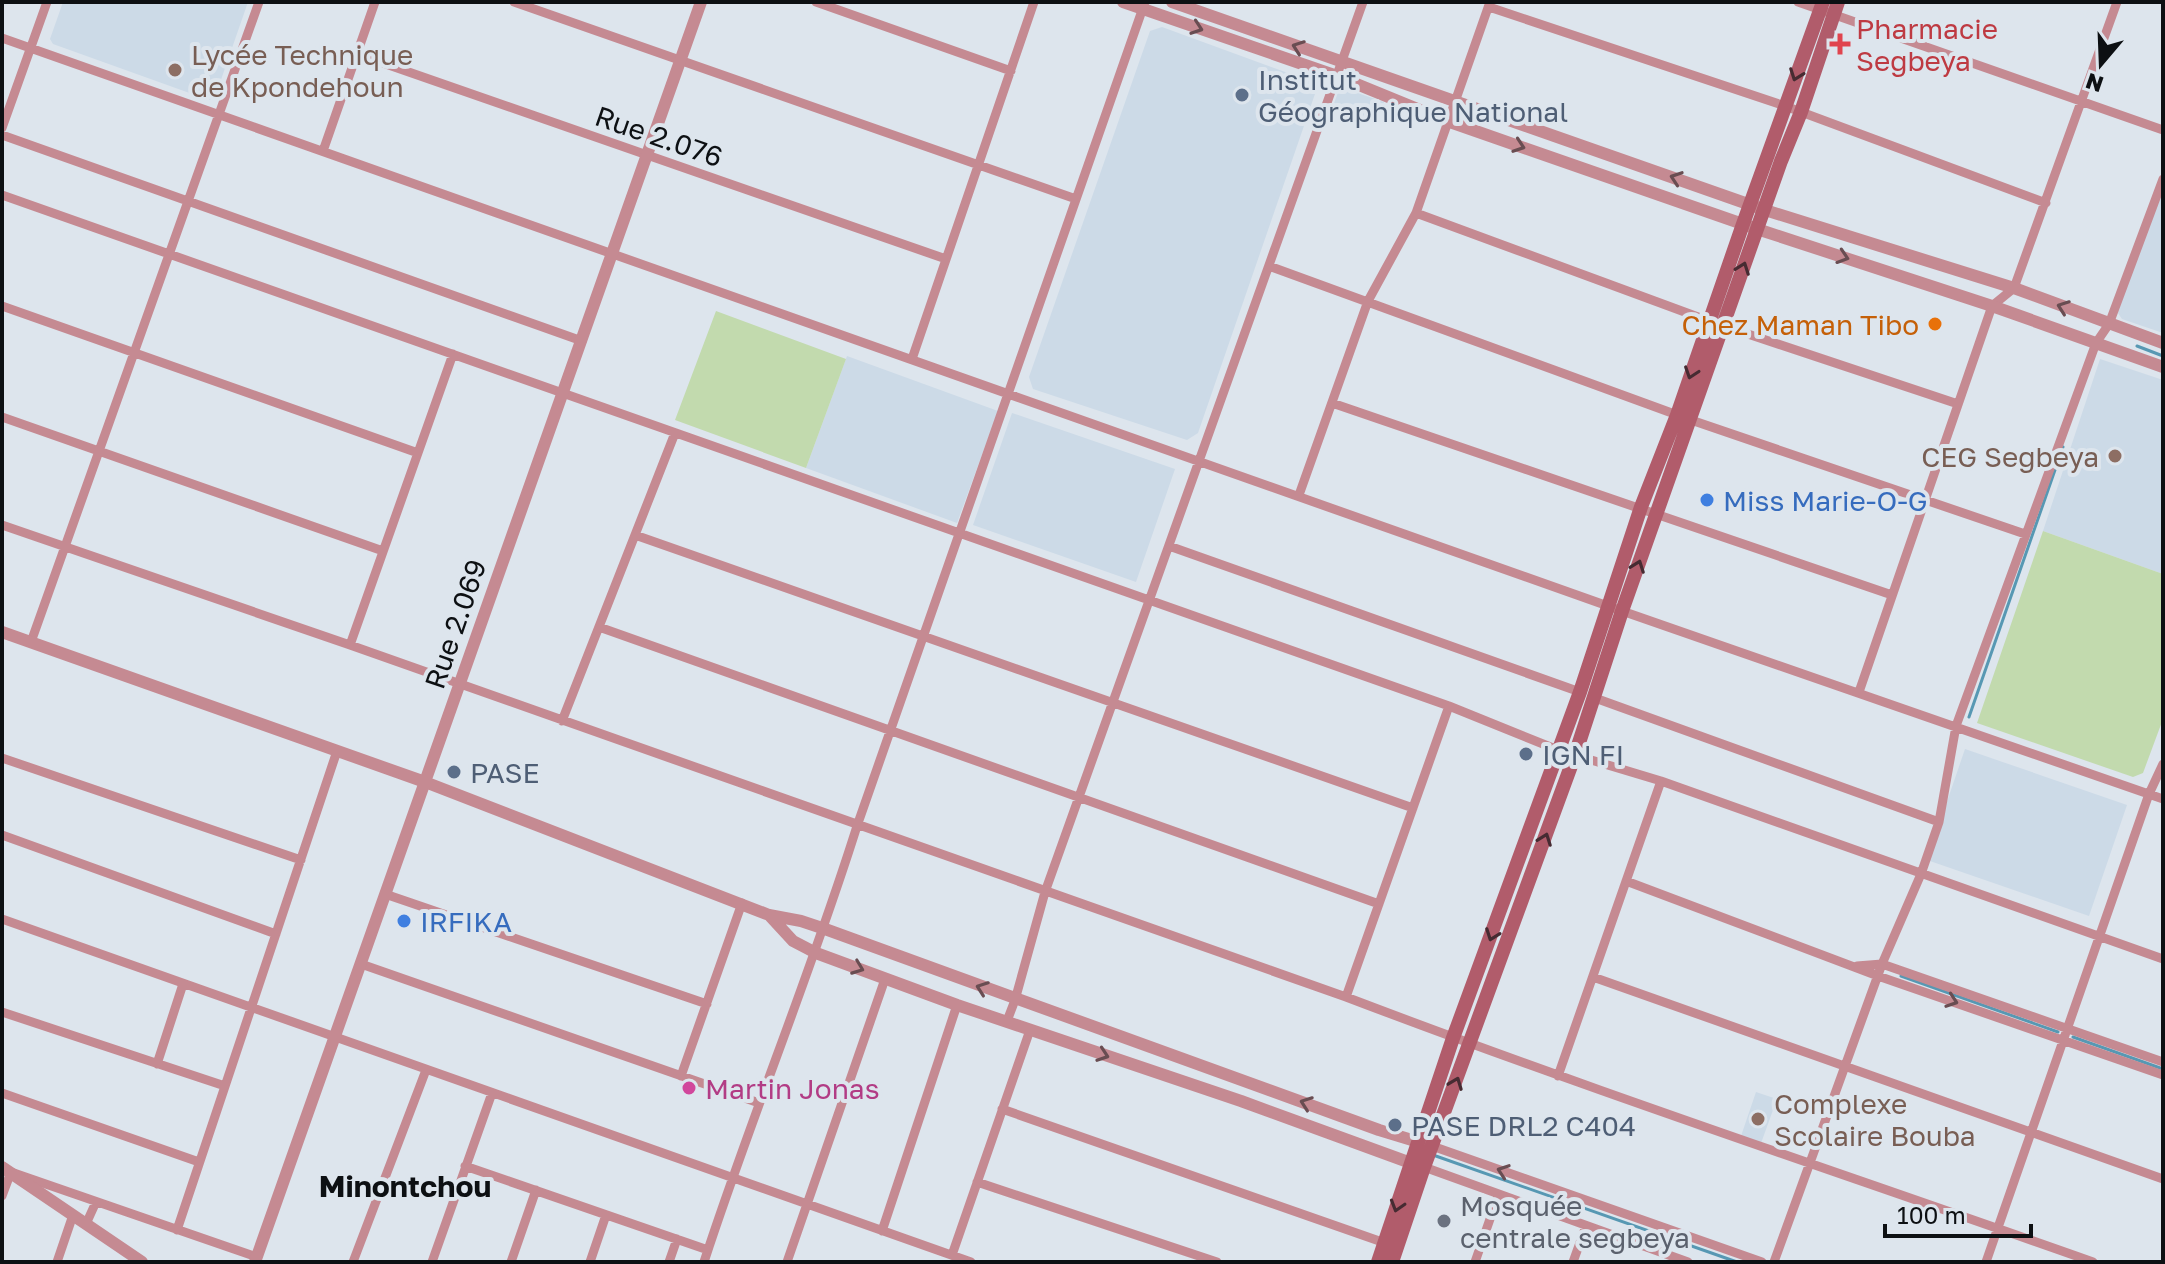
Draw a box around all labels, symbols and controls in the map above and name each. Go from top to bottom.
place label: Pharmacie Segbeya [1856,12,1998,77]
one-way arrow [1189,18,1203,34]
north arrow [2061,24,2141,104]
marker: Pharmacie Segbeya [1831,35,1849,53]
place label: Lycée Technique de Kpondehoun [191,38,413,103]
one-way arrow [1292,40,1306,56]
marker: Lycée Technique de Kpondehoun [166,61,184,79]
place label: Institut Géographique National [1258,63,1568,128]
one-way arrow [1790,67,1806,81]
text: N [2082,68,2107,99]
marker: Institut Géographique National [1233,86,1251,104]
street label: Rue 2.076 [591,99,727,173]
one-way arrow [1512,137,1526,153]
one-way arrow [1670,171,1684,188]
one-way arrow [1835,248,1849,264]
one-way arrow [1733,262,1750,276]
one-way arrow [2057,300,2071,317]
place label: Chez Maman Tibo [1682,308,1919,341]
marker: Chez Maman Tibo [1926,315,1944,333]
one-way arrow [1685,366,1701,380]
place label: CEG Segbeya [1921,440,2099,473]
marker: CEG Segbeya [2106,447,2124,465]
place label: Miss Marie-O-G [1723,484,1928,517]
marker: Miss Marie-O-G [1698,491,1716,509]
street label: Rue 2.069 [417,555,493,693]
one-way arrow [1628,560,1644,574]
place label: IGN FI [1542,738,1624,771]
marker: IGN FI [1517,745,1535,763]
place label: PASE [470,756,540,789]
marker: PASE [445,763,463,781]
one-way arrow [1535,832,1552,846]
place label: IRFIKA [420,905,512,938]
marker: IRFIKA [395,912,413,930]
one-way arrow [1485,927,1502,941]
one-way arrow [850,959,864,975]
one-way arrow [976,981,990,997]
one-way arrow [1944,992,1958,1008]
one-way arrow [1096,1045,1110,1061]
place label: Martin Jonas [705,1072,880,1105]
one-way arrow [1446,1077,1463,1091]
marker: Martin Jonas [680,1079,698,1097]
place label: Complexe Scolaire Bouba [1774,1087,1976,1152]
one-way arrow [1300,1096,1314,1113]
place label: PASE DRL2 C404 [1411,1109,1636,1142]
marker: Complexe Scolaire Bouba [1749,1110,1767,1128]
marker: PASE DRL2 C404 [1386,1116,1404,1134]
one-way arrow [1497,1164,1511,1180]
district label: Minontchou [319,1168,491,1204]
scale bar [1885,1188,2031,1238]
place label: Mosquée centrale segbeya [1460,1189,1690,1254]
one-way arrow [1390,1199,1406,1213]
text: 100 m [1897,1200,1966,1229]
marker: Mosquée centrale segbeya [1435,1212,1453,1230]

